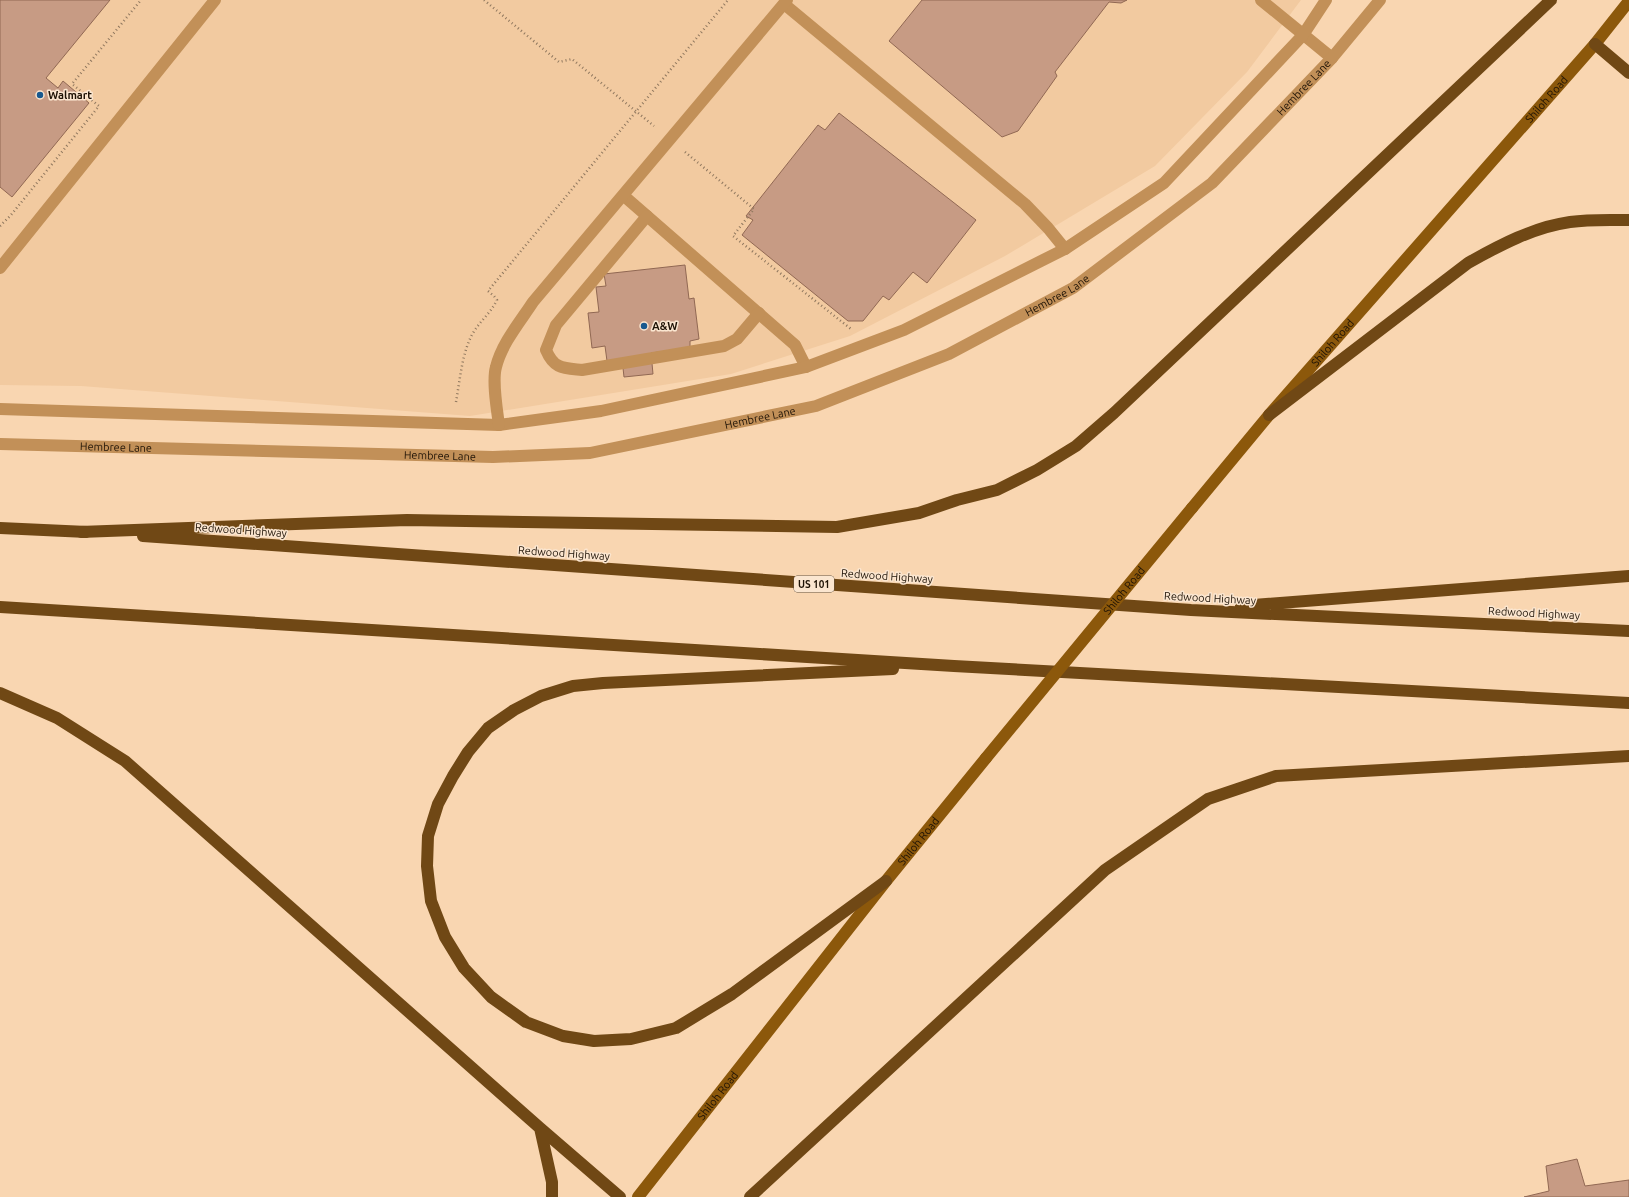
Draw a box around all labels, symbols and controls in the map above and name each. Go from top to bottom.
street label: Hembree Lane [1274,57,1333,118]
street label: Shiloh Road [1523,73,1570,125]
place label: Walmart [48,89,92,101]
marker: Walmart [35,90,45,100]
street label: Hembree Lane [1023,272,1092,318]
street label: Shiloh Road [1309,317,1356,369]
place label: A&W [652,320,678,332]
marker: A&W [639,321,649,331]
street label: Hembree Lane [724,404,797,431]
street label: Hembree Lane [80,440,152,454]
street label: Hembree Lane [404,449,476,463]
street label: Redwood Highway [195,521,288,539]
street label: Redwood Highway [518,544,611,562]
street label: Shiloh Road [1101,564,1147,617]
street label: Redwood Highway [841,567,934,585]
road number: US 101 [794,576,834,592]
street label: Redwood Highway [1164,590,1257,606]
street label: Redwood Highway [1488,605,1581,621]
street label: Shiloh Road [895,815,941,868]
street label: Shiloh Road [695,1069,740,1122]

